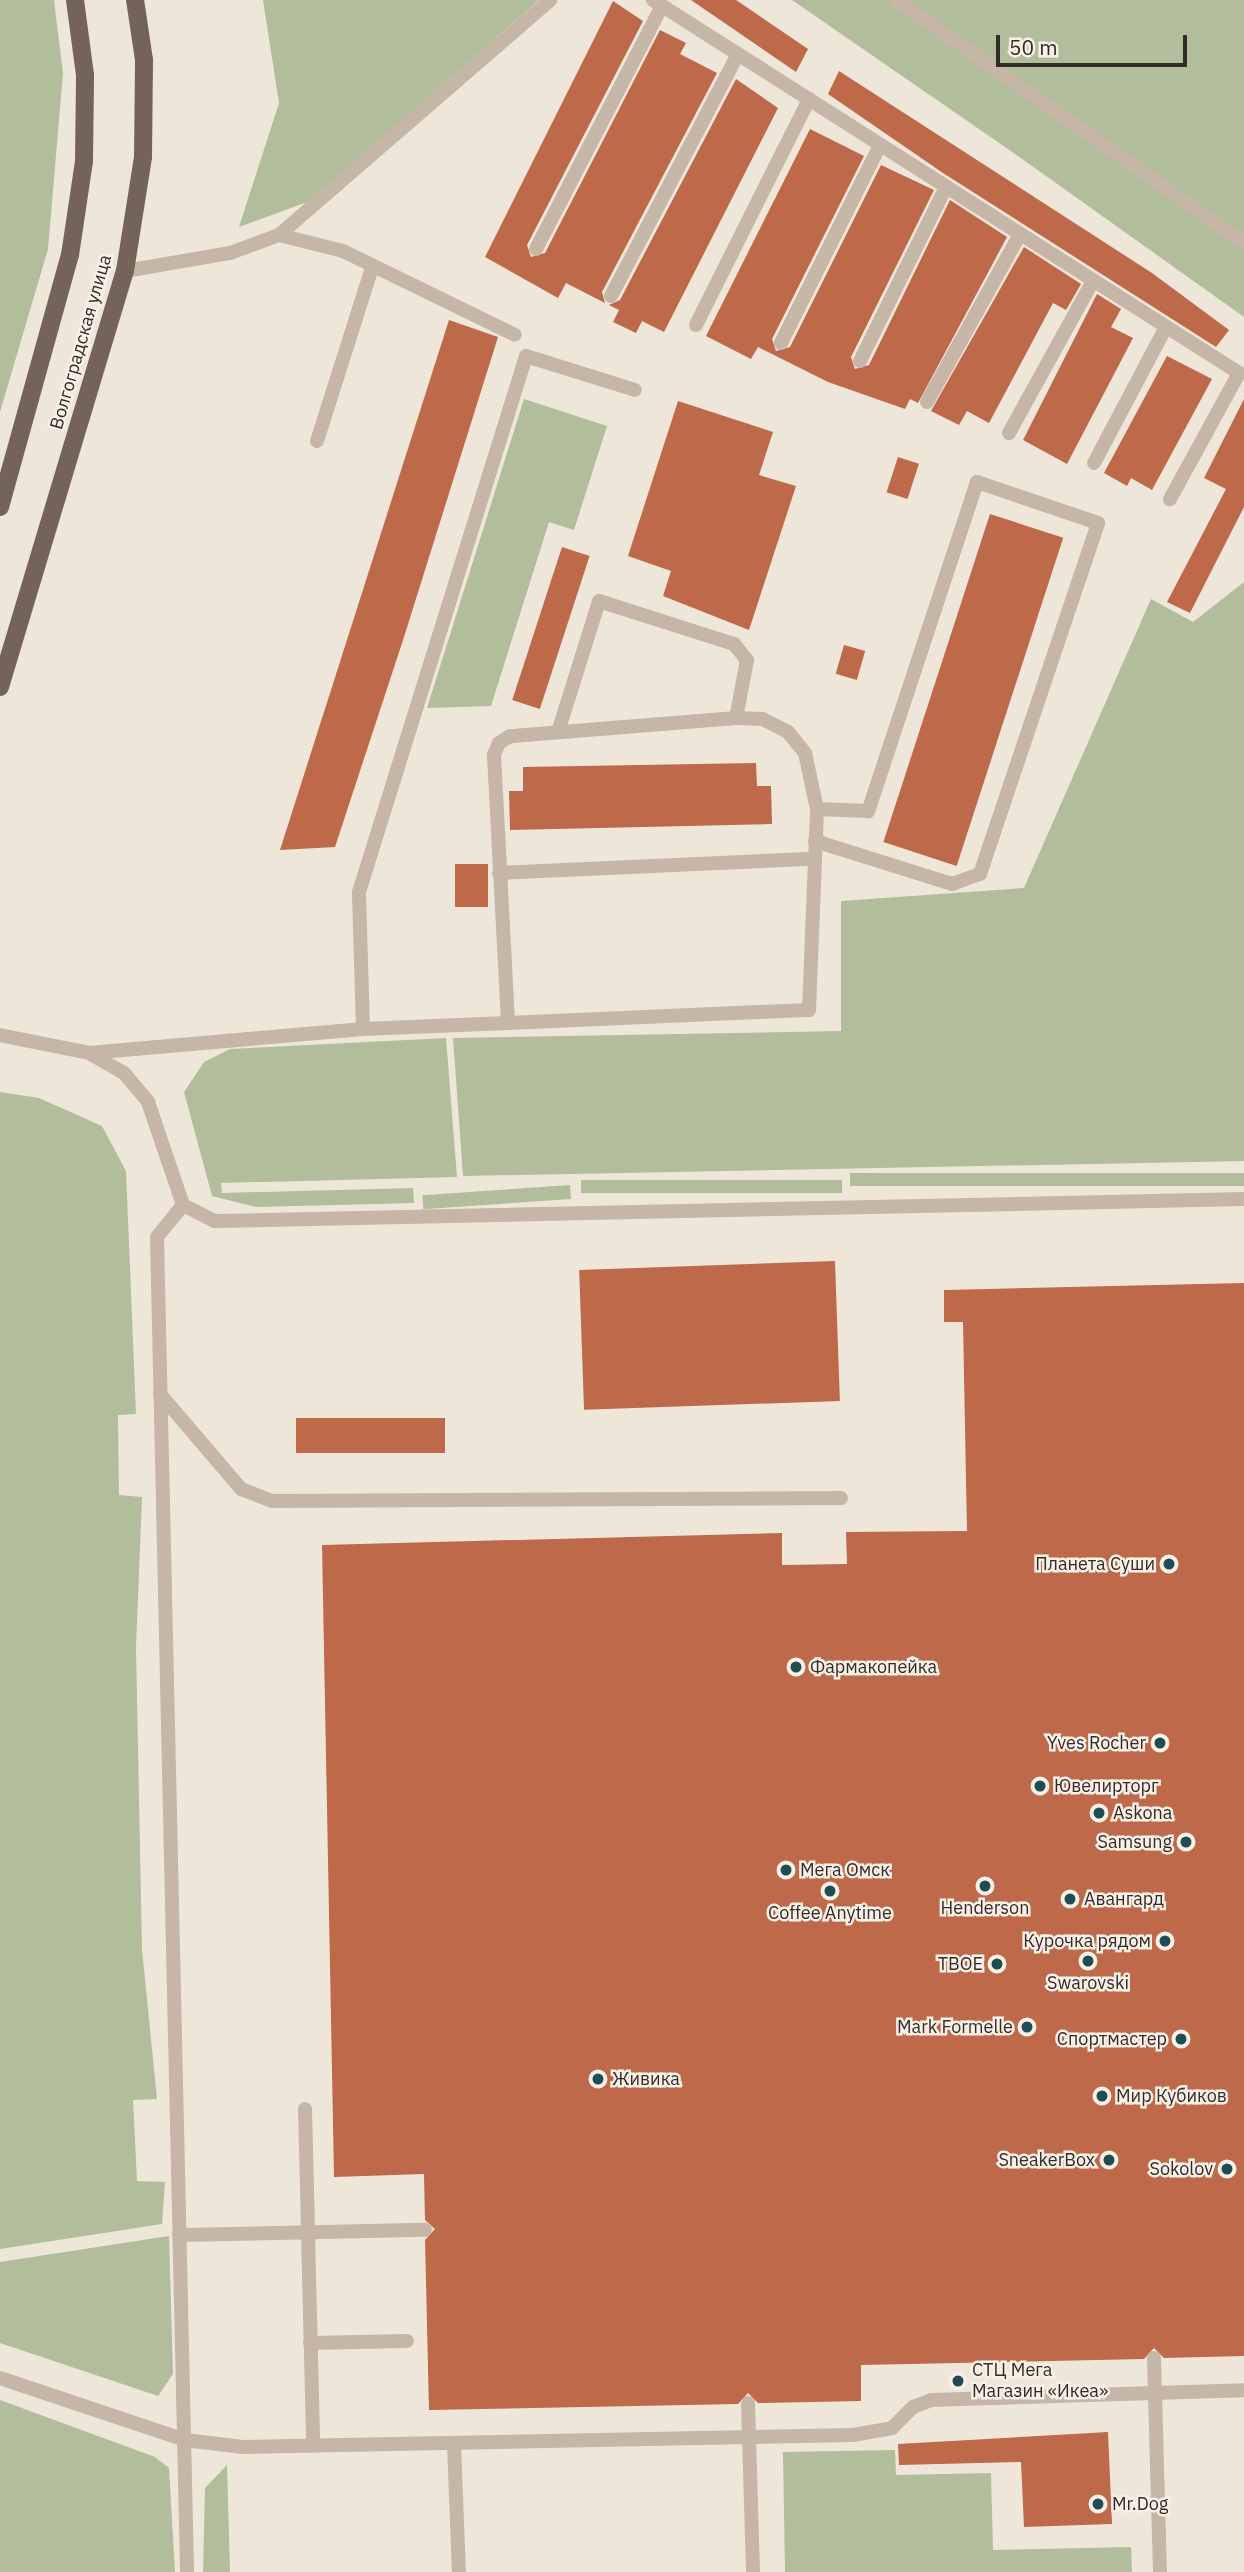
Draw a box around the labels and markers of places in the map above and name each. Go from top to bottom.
place label: Планета Суши [1035,1553,1155,1575]
marker: Планета Суши [1161,1556,1177,1572]
place label: Фармакопейка [810,1656,937,1678]
marker: Фармакопейка [788,1659,804,1675]
place label: Yves Rocher [1047,1732,1146,1754]
marker: Yves Rocher [1152,1735,1168,1751]
place label: Ювелирторг [1054,1775,1159,1797]
marker: Ювелирторг [1032,1778,1048,1794]
place label: Askona [1113,1802,1172,1824]
marker: Askona [1091,1805,1107,1821]
place label: Samsung [1097,1831,1172,1853]
marker: Samsung [1178,1834,1194,1850]
place label: Мега Омск [800,1859,890,1881]
marker: Мега Омск [778,1862,794,1878]
marker: Henderson [977,1878,993,1894]
marker: Coffee Anytime [822,1883,838,1899]
place label: Авангард [1084,1888,1164,1910]
marker: Авангард [1062,1891,1078,1907]
place label: Henderson [941,1897,1029,1919]
place label: Coffee Anytime [768,1902,892,1924]
place label: Курочка рядом [1023,1930,1151,1952]
marker: Курочка рядом [1157,1933,1173,1949]
place label: ТВОЕ [938,1953,983,1975]
marker: Swarovski [1080,1953,1096,1969]
marker: ТВОЕ [989,1956,1005,1972]
place label: Swarovski [1047,1972,1129,1994]
place label: Mark Formelle [897,2016,1013,2038]
marker: Mark Formelle [1019,2019,1035,2035]
place label: Спортмастер [1057,2028,1167,2050]
marker: Спортмастер [1173,2031,1189,2047]
place label: Живика [612,2068,680,2090]
marker: Живика [590,2071,606,2087]
place label: Мир Кубиков [1116,2085,1227,2107]
marker: Мир Кубиков [1094,2088,1110,2104]
place label: SneakerBox [998,2149,1095,2171]
marker: SneakerBox [1101,2152,1117,2168]
place label: Sokolov [1150,2158,1213,2180]
marker: Sokolov [1219,2161,1235,2177]
place label: СТЦ Мега Магазин «Икеа» [972,2360,1108,2402]
marker: СТЦ Мега Магазин «Икеа» [950,2373,966,2389]
place label: Mr.Dog [1112,2493,1168,2515]
marker: Mr.Dog [1090,2496,1106,2512]

